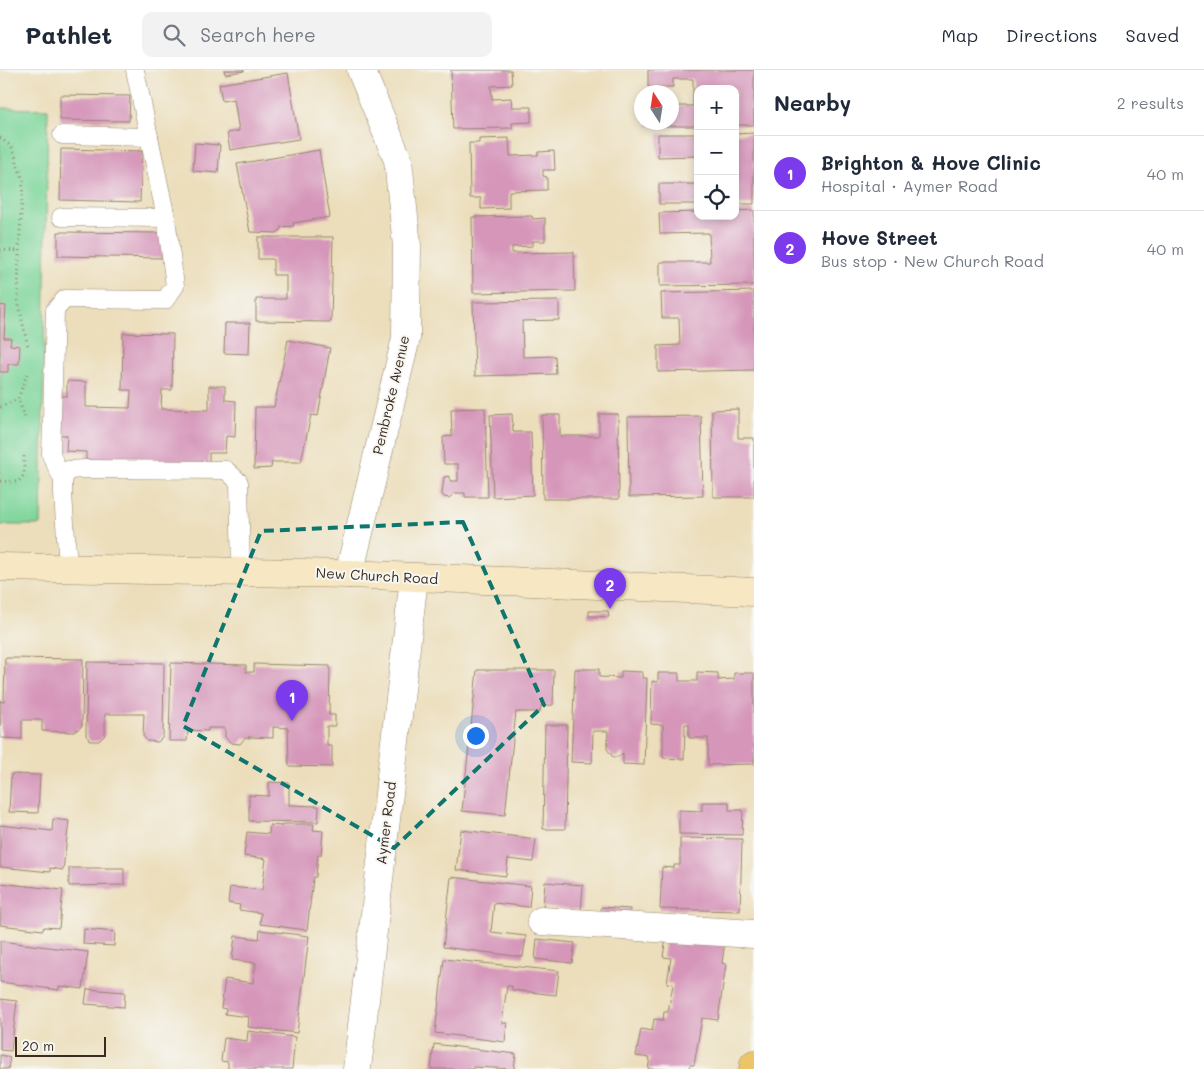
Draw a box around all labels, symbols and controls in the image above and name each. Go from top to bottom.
search box [142,12,492,57]
text: Pathlet [25,19,112,50]
icon: search [160,21,188,49]
text: Search here [200,22,316,47]
text: Map [941,23,978,47]
text: Directions [1006,23,1098,47]
text: Saved [1126,23,1179,47]
north arrow [634,85,679,130]
map controls [694,85,739,220]
button: + [694,85,739,130]
text: Nearby [774,89,851,116]
text: 2 results [1117,92,1184,113]
button: − [694,130,739,175]
text: Brighton & Hove Clinic [821,150,1041,175]
text: 1 [786,163,794,184]
text: 40 m [1147,163,1184,184]
button: locate [694,175,739,220]
text: Hospital · Aymer Road [821,175,998,196]
text: Hove Street [821,225,938,250]
text: 2 [786,238,794,259]
text: 40 m [1147,238,1184,259]
text: Bus stop · New Church Road [821,250,1044,271]
street label: Pembroke Avenue [368,333,413,456]
street label: New Church Road [315,563,439,588]
pin: 2 [594,568,626,609]
pin: 1 [276,680,308,721]
your location [463,723,489,749]
street label: Aymer Road [371,780,400,865]
scale bar [15,1034,106,1057]
text: 20 m [22,1036,54,1055]

